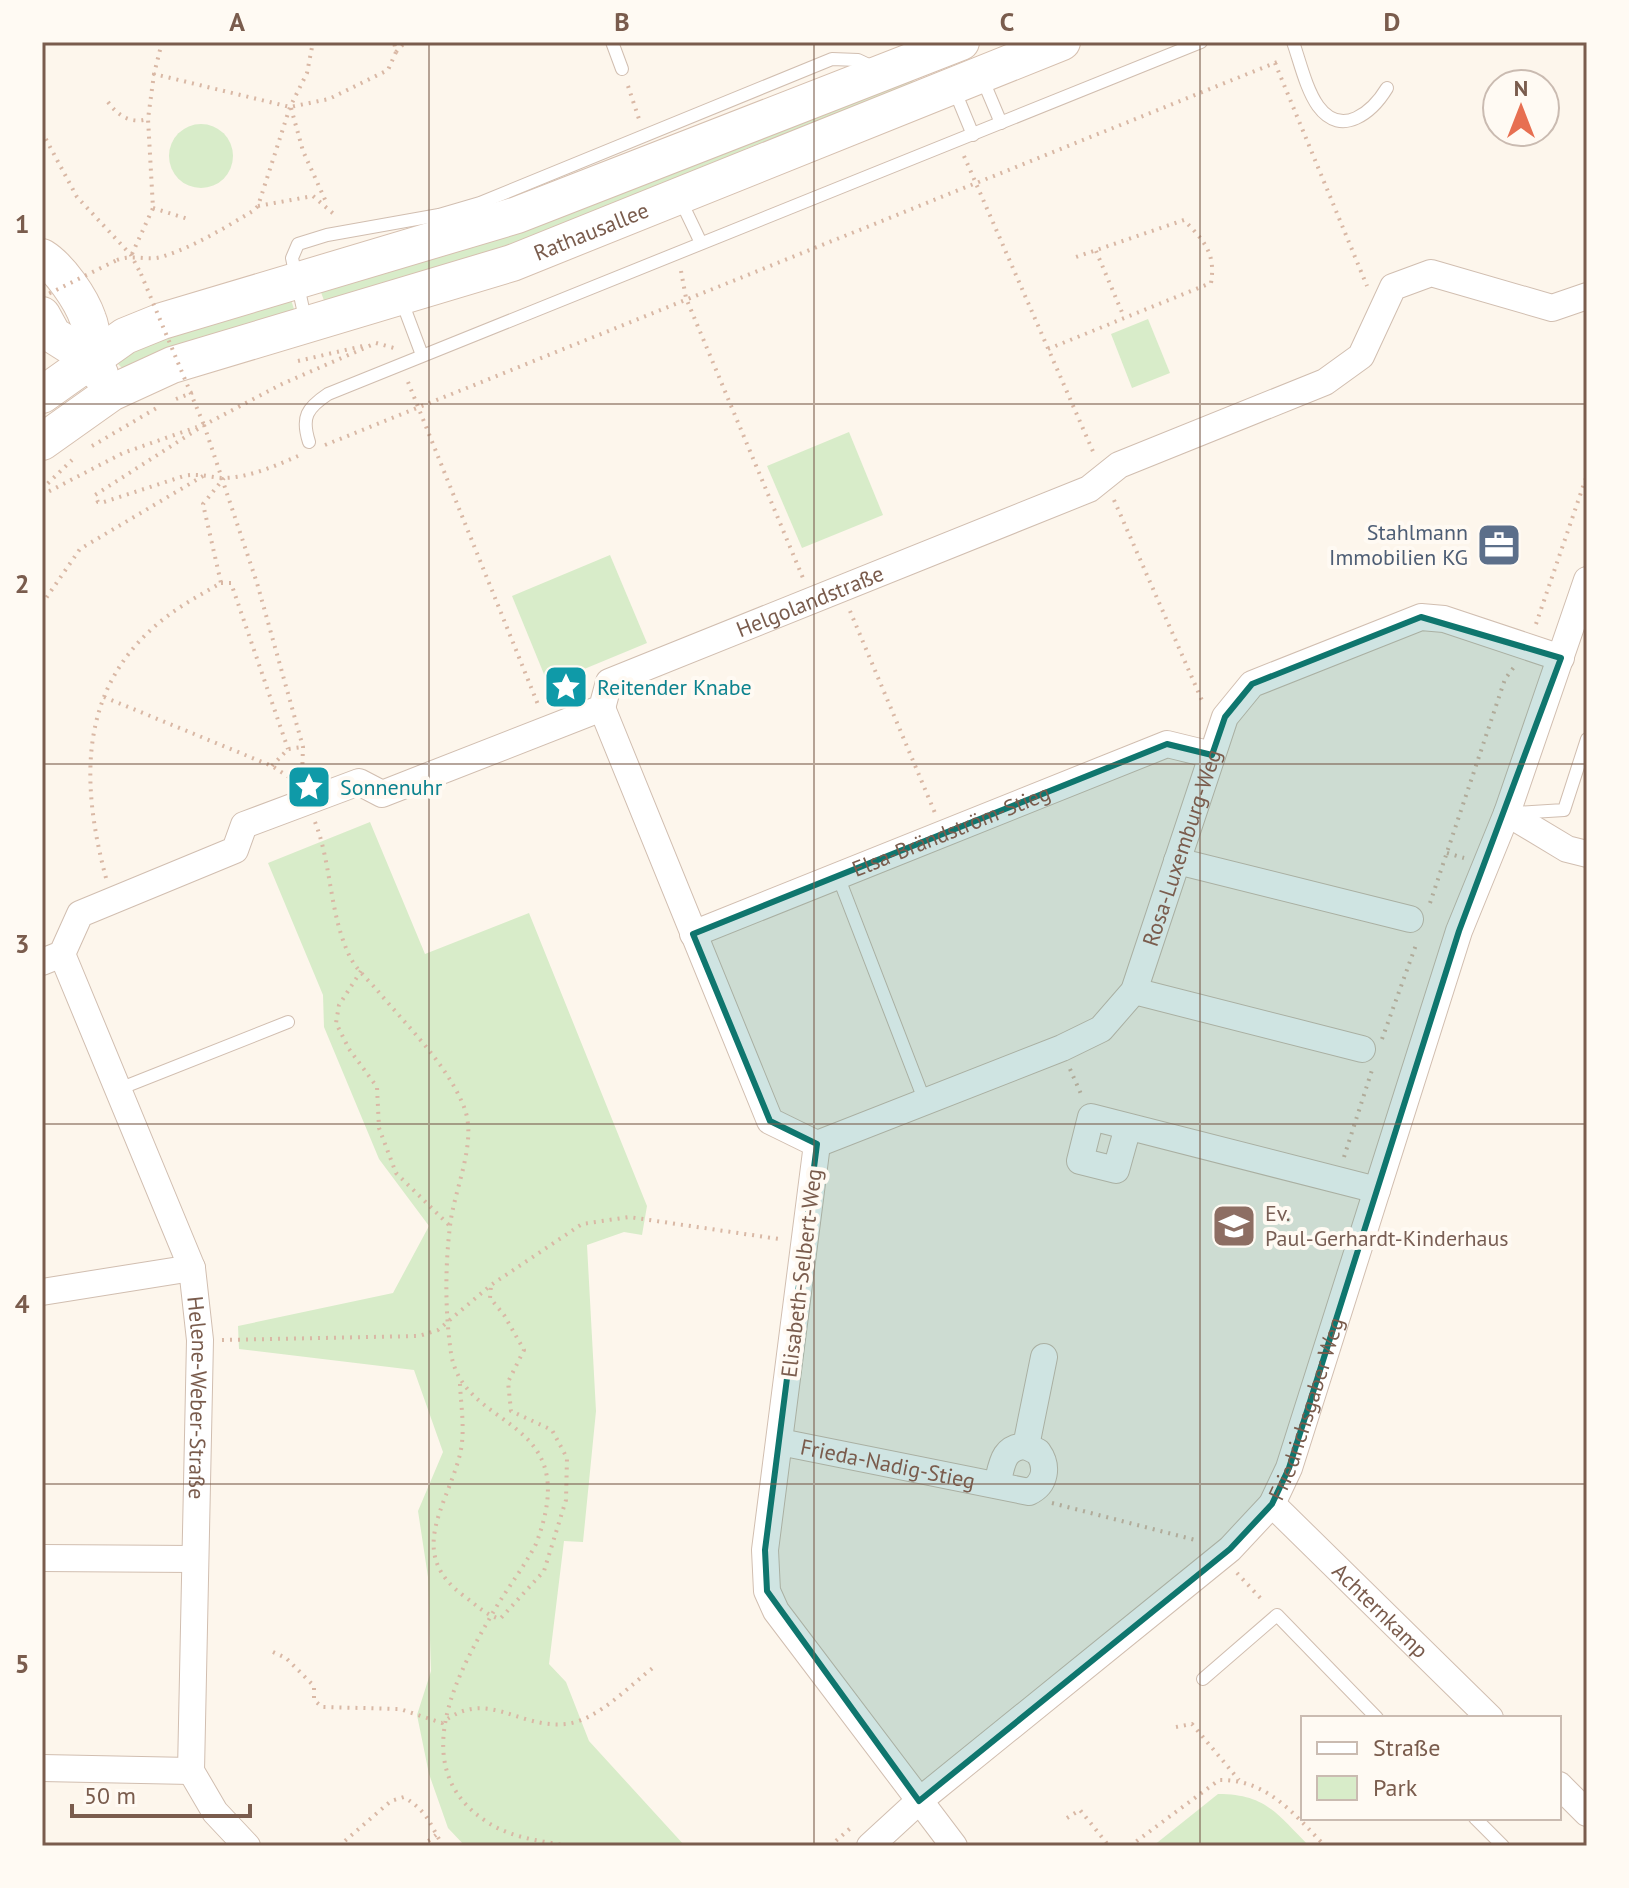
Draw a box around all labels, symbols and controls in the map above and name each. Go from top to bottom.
text: A [229,5,245,38]
text: B [614,5,630,38]
text: C [1000,5,1014,38]
text: D [1384,5,1400,38]
north arrow [1481,68,1561,148]
text: N [1514,74,1528,102]
street label: Rathausallee [530,196,653,267]
text: 1 [15,207,29,240]
place label: Stahlmann Immobilien KG [1329,518,1468,571]
office icon: Stahlmann Immobilien KG [1475,521,1523,569]
street label: Helgolandstraße [732,559,888,643]
text: 2 [15,567,29,600]
place icon: Reitender Knabe [542,663,590,711]
place label: Reitender Knabe [597,673,752,701]
street label: Rosa-Luxemburg-Weg [1136,746,1227,950]
place icon: Sonnenuhr [285,763,333,811]
place label: Sonnenuhr [340,773,443,801]
street label: Elsa-Brändström-Stieg [848,778,1054,883]
text: 3 [15,927,29,960]
street label: Elisabeth-Selbert-Weg [774,1167,828,1379]
place label: Ev. Paul-Gerhardt-Kinderhaus [1265,1199,1509,1252]
school or university icon: Ev. Paul-Gerhardt-Kinderhaus [1210,1202,1258,1250]
text: 4 [15,1287,30,1320]
street label: Helene-Weber-Straße [181,1295,214,1500]
street label: Friedrichsgaber Weg [1262,1314,1350,1505]
street label: Frieda-Nadig-Stieg [798,1432,978,1495]
street label: Achternkamp [1327,1557,1434,1664]
text: 5 [15,1647,29,1680]
legend [1301,1716,1561,1820]
text: Straße [1373,1732,1440,1763]
scale bar [72,1768,250,1818]
text: Park [1373,1772,1418,1803]
text: 50 m [84,1780,136,1811]

